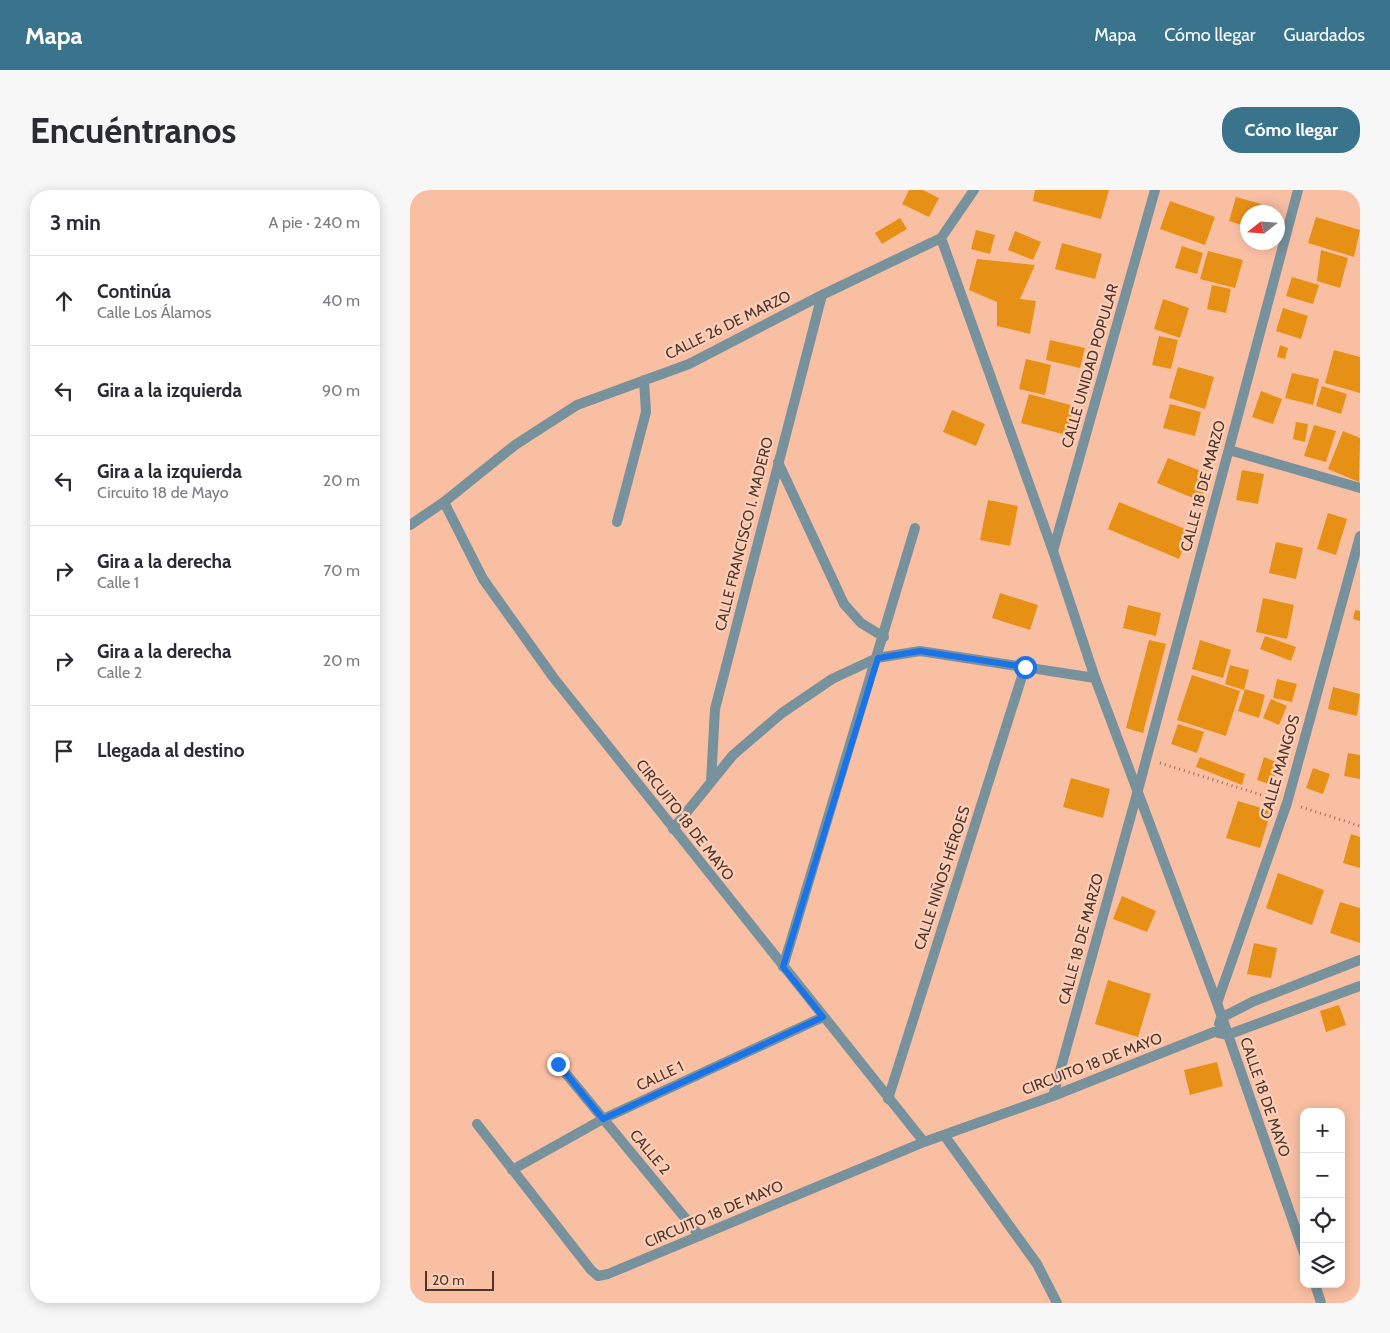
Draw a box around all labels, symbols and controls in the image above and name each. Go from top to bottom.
text: Mapa [25,21,82,50]
text: Mapa [1094,24,1136,46]
text: Cómo llegar [1164,24,1256,46]
text: Guardados [1284,24,1365,46]
button: Cómo llegar [1222,107,1360,153]
text: Encuéntranos [30,109,236,152]
north arrow [1240,205,1285,250]
text: 3 min [50,210,101,235]
text: A pie · 240 m [269,213,360,232]
text: Continúa [97,280,171,303]
street label: CALLE UNIDAD POPULAR [1058,282,1122,450]
icon: ahead [50,287,78,315]
street label: CALLE 26 DE MARZO [662,287,794,363]
text: 40 m [322,291,360,310]
text: Calle Los Álamos [97,303,211,322]
icon: left [50,377,78,405]
text: Gira a la izquierda [97,379,242,402]
text: 90 m [322,381,360,400]
street label: CALLE 18 DE MARZO [1177,418,1229,554]
street label: CALLE FRANCISCO I. MADERO [711,435,777,633]
text: Gira a la izquierda [97,460,242,483]
icon: left [50,467,78,495]
text: 20 m [323,471,360,490]
text: Circuito 18 de Mayo [97,483,229,502]
text: Gira a la derecha [97,550,232,573]
icon: right [50,557,78,585]
text: 70 m [323,561,360,580]
text: Calle 1 [97,573,139,592]
text: Gira a la derecha [97,640,232,663]
icon: right [50,647,78,675]
text: 20 m [323,651,360,670]
route start [1014,656,1037,679]
text: Calle 2 [97,663,142,682]
street label: CALLE MANGOS [1257,713,1304,821]
icon: arrive [50,737,78,765]
text: Llegada al destino [97,739,244,762]
street label: CIRCUITO 18 DE MAYO [632,756,738,884]
street label: CALLE NIÑOS HÉROES [909,803,974,952]
street label: CALLE 18 DE MARZO [1055,871,1107,1007]
street label: CIRCUITO 18 DE MAYO [1019,1029,1165,1099]
street label: CALLE 18 DE MAYO [1236,1035,1294,1159]
route end [547,1053,570,1076]
street label: CALLE 1 [633,1057,687,1095]
map controls [1300,1108,1345,1288]
button: + [1300,1108,1345,1153]
street label: CALLE 2 [626,1126,674,1178]
button: − [1300,1153,1345,1198]
street label: CIRCUITO 18 DE MAYO [642,1177,786,1251]
button: locate [1300,1198,1345,1243]
button: layers [1300,1243,1345,1288]
scale bar [425,1268,494,1291]
text: 20 m [432,1271,465,1289]

